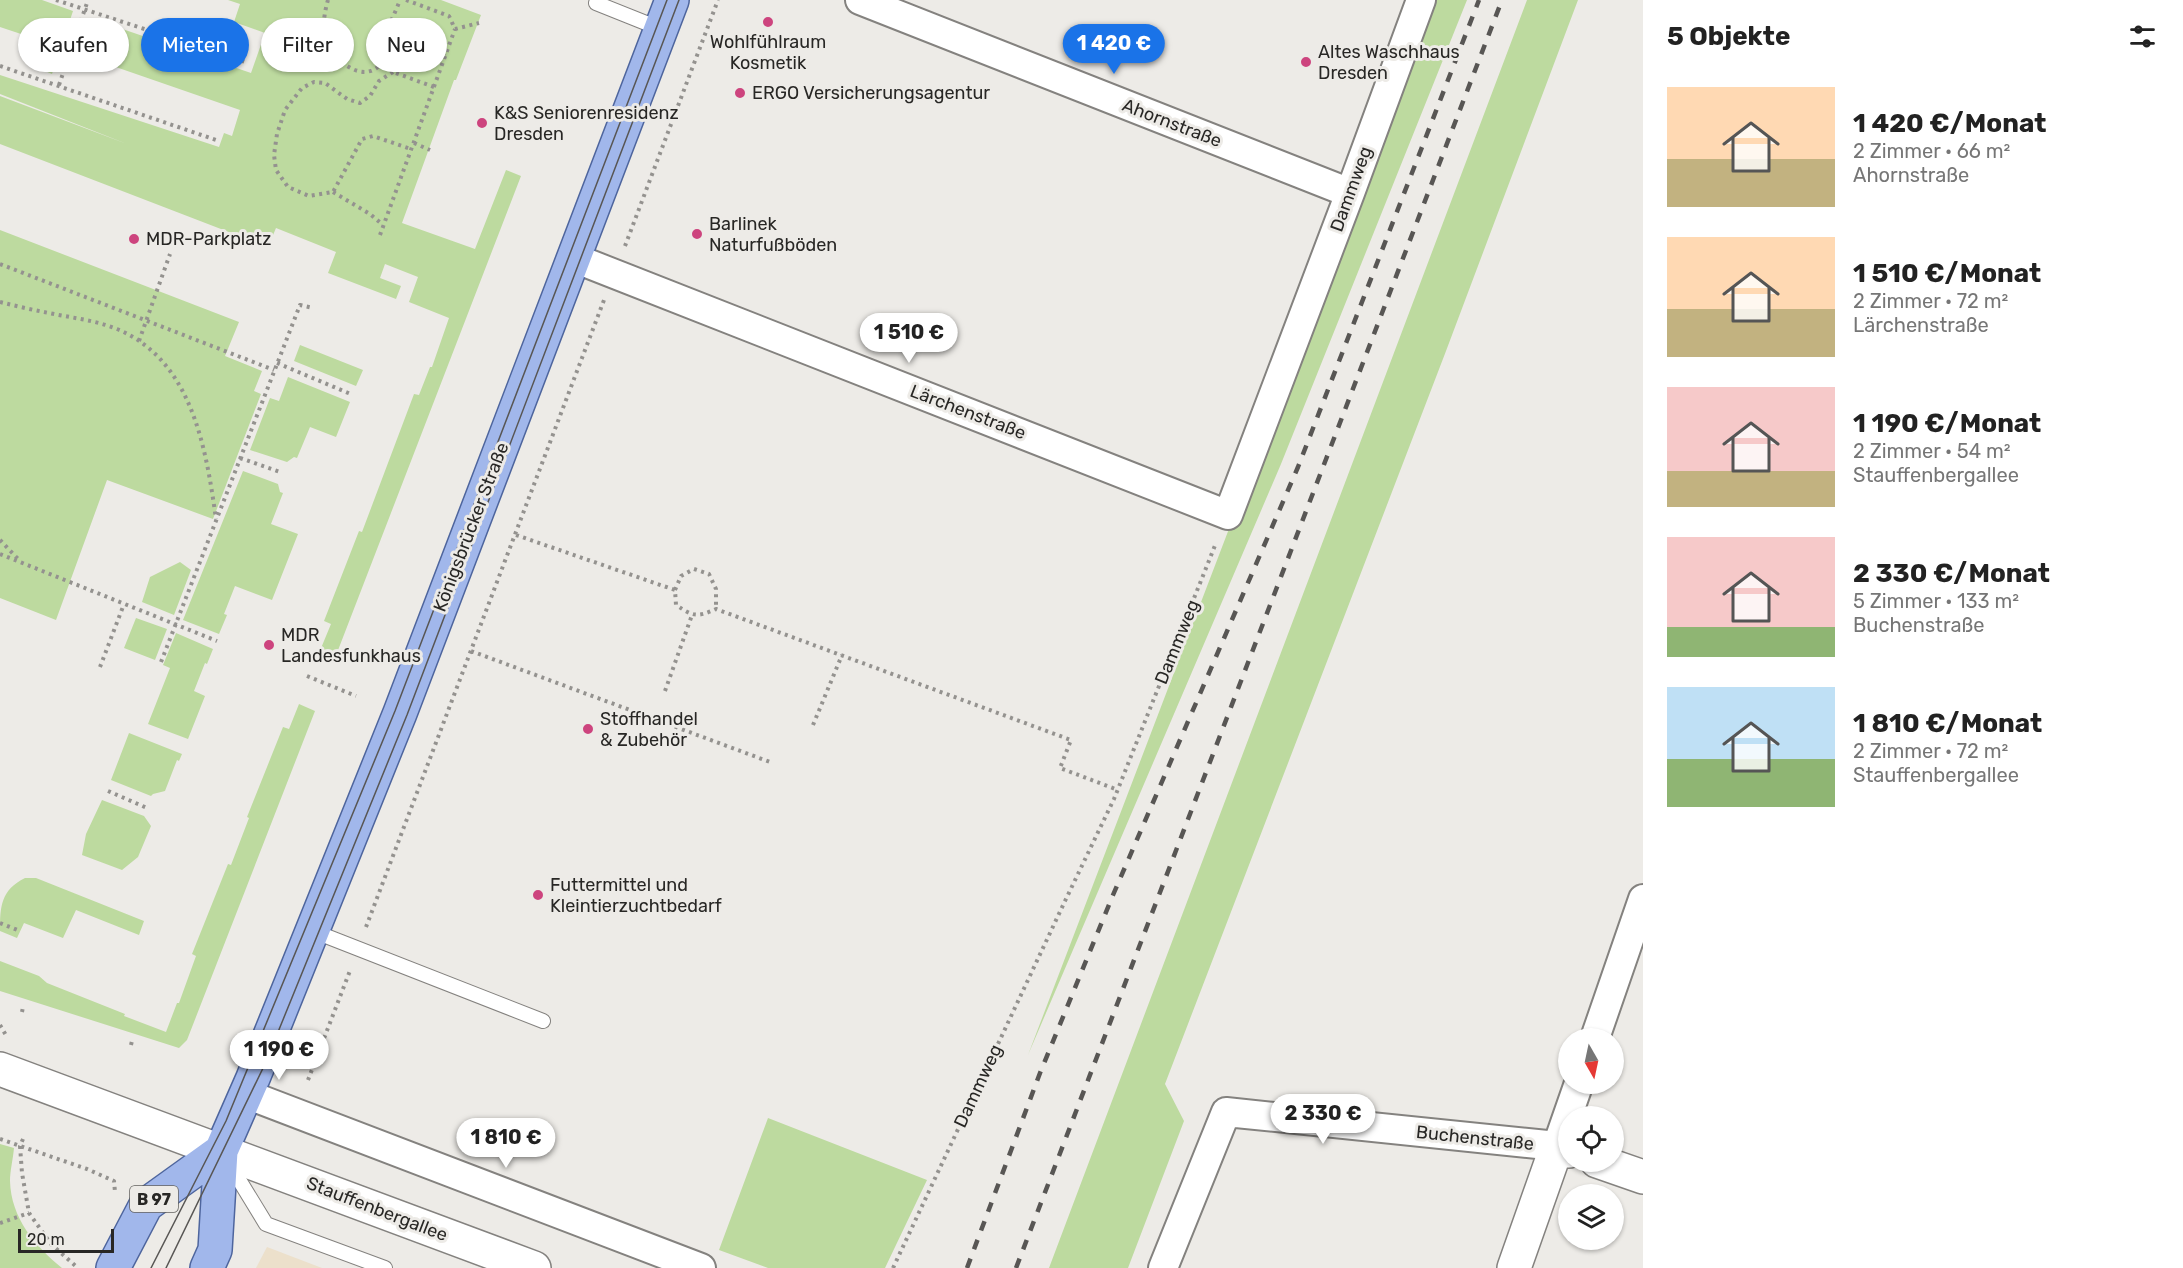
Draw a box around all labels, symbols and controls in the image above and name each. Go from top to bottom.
marker: Wohlfühlraum Kosmetik [761,15,775,29]
chip: Kaufen [18,18,129,72]
chip: Mieten [141,18,249,72]
chip: Filter [261,18,354,72]
chip: Neu [366,18,447,72]
icon: filters [2126,20,2159,53]
text: 5 Objekte [1667,21,1790,52]
pin: 1 420 € [1059,24,1169,75]
place label: Wohlfühlraum Kosmetik [710,31,826,74]
text: 1 420 € [1077,31,1151,55]
place label: Altes Waschhaus Dresden [1318,41,1460,84]
marker: Altes Waschhaus Dresden [1299,55,1313,69]
place label: ERGO Versicherungsagentur [752,82,990,104]
marker: ERGO Versicherungsagentur [733,86,747,100]
street label: Ahornstraße [1119,94,1225,152]
place label: K&S Seniorenresidenz Dresden [494,102,679,145]
text: 1 420 €/Monat [1853,108,2046,139]
icon: home [1715,111,1787,183]
marker: K&S Seniorenresidenz Dresden [475,116,489,130]
text: 2 Zimmer · 66 m² [1853,139,2010,163]
street label: Dammweg [1325,143,1377,235]
text: Ahornstraße [1853,163,1969,187]
place label: Barlinek Naturfußböden [709,213,837,256]
marker: Barlinek Naturfußböden [690,227,704,241]
place label: MDR-Parkplatz [146,228,271,250]
marker: MDR-Parkplatz [127,232,141,246]
text: 1 510 €/Monat [1853,258,2041,289]
icon: home [1715,261,1787,333]
text: 2 Zimmer · 72 m² [1853,289,2008,313]
pin: 1 510 € [854,313,964,364]
text: Lärchenstraße [1853,313,1989,337]
text: 1 510 € [874,320,944,344]
street label: Lärchenstraße [907,380,1029,444]
text: 1 190 €/Monat [1853,408,2041,439]
icon: home [1715,411,1787,483]
street label: Königsbrücker Straße [429,439,513,615]
text: 2 Zimmer · 54 m² [1853,439,2011,463]
text: Stauffenbergallee [1853,463,2019,487]
text: 2 330 €/Monat [1853,558,2050,589]
icon: home [1715,561,1787,633]
text: 5 Zimmer · 133 m² [1853,589,2019,613]
street label: Dammweg [1150,597,1204,687]
text: Buchenstraße [1853,613,1984,637]
place label: MDR Landesfunkhaus [281,624,421,667]
marker: MDR Landesfunkhaus [262,638,276,652]
place label: Stoffhandel & Zubehör [600,708,698,751]
text: 1 810 €/Monat [1853,708,2042,739]
icon: home [1715,711,1787,783]
marker: Stoffhandel & Zubehör [581,722,595,736]
text: 2 Zimmer · 72 m² [1853,739,2008,763]
text: Stauffenbergallee [1853,763,2019,787]
place label: Futtermittel und Kleintierzuchtbedarf [550,874,722,917]
marker: Futtermittel und Kleintierzuchtbedarf [531,888,545,902]
north arrow [1558,1028,1624,1094]
map controls [1558,1028,1624,1250]
pin: 1 190 € [224,1030,334,1081]
text: 1 190 € [244,1037,314,1061]
street label: Dammweg [949,1041,1007,1131]
pin: 2 330 € [1268,1094,1378,1145]
text: 2 330 € [1284,1101,1362,1125]
button: locate [1558,1106,1624,1172]
pin: 1 810 € [451,1118,561,1169]
street label: Buchenstraße [1415,1121,1535,1155]
text: 1 810 € [470,1125,542,1149]
street label: Stauffenbergallee [303,1172,451,1246]
button: layers [1558,1184,1624,1250]
road number: B 97 [130,1186,178,1212]
scale bar [18,1226,114,1254]
text: 20 m [27,1230,65,1249]

